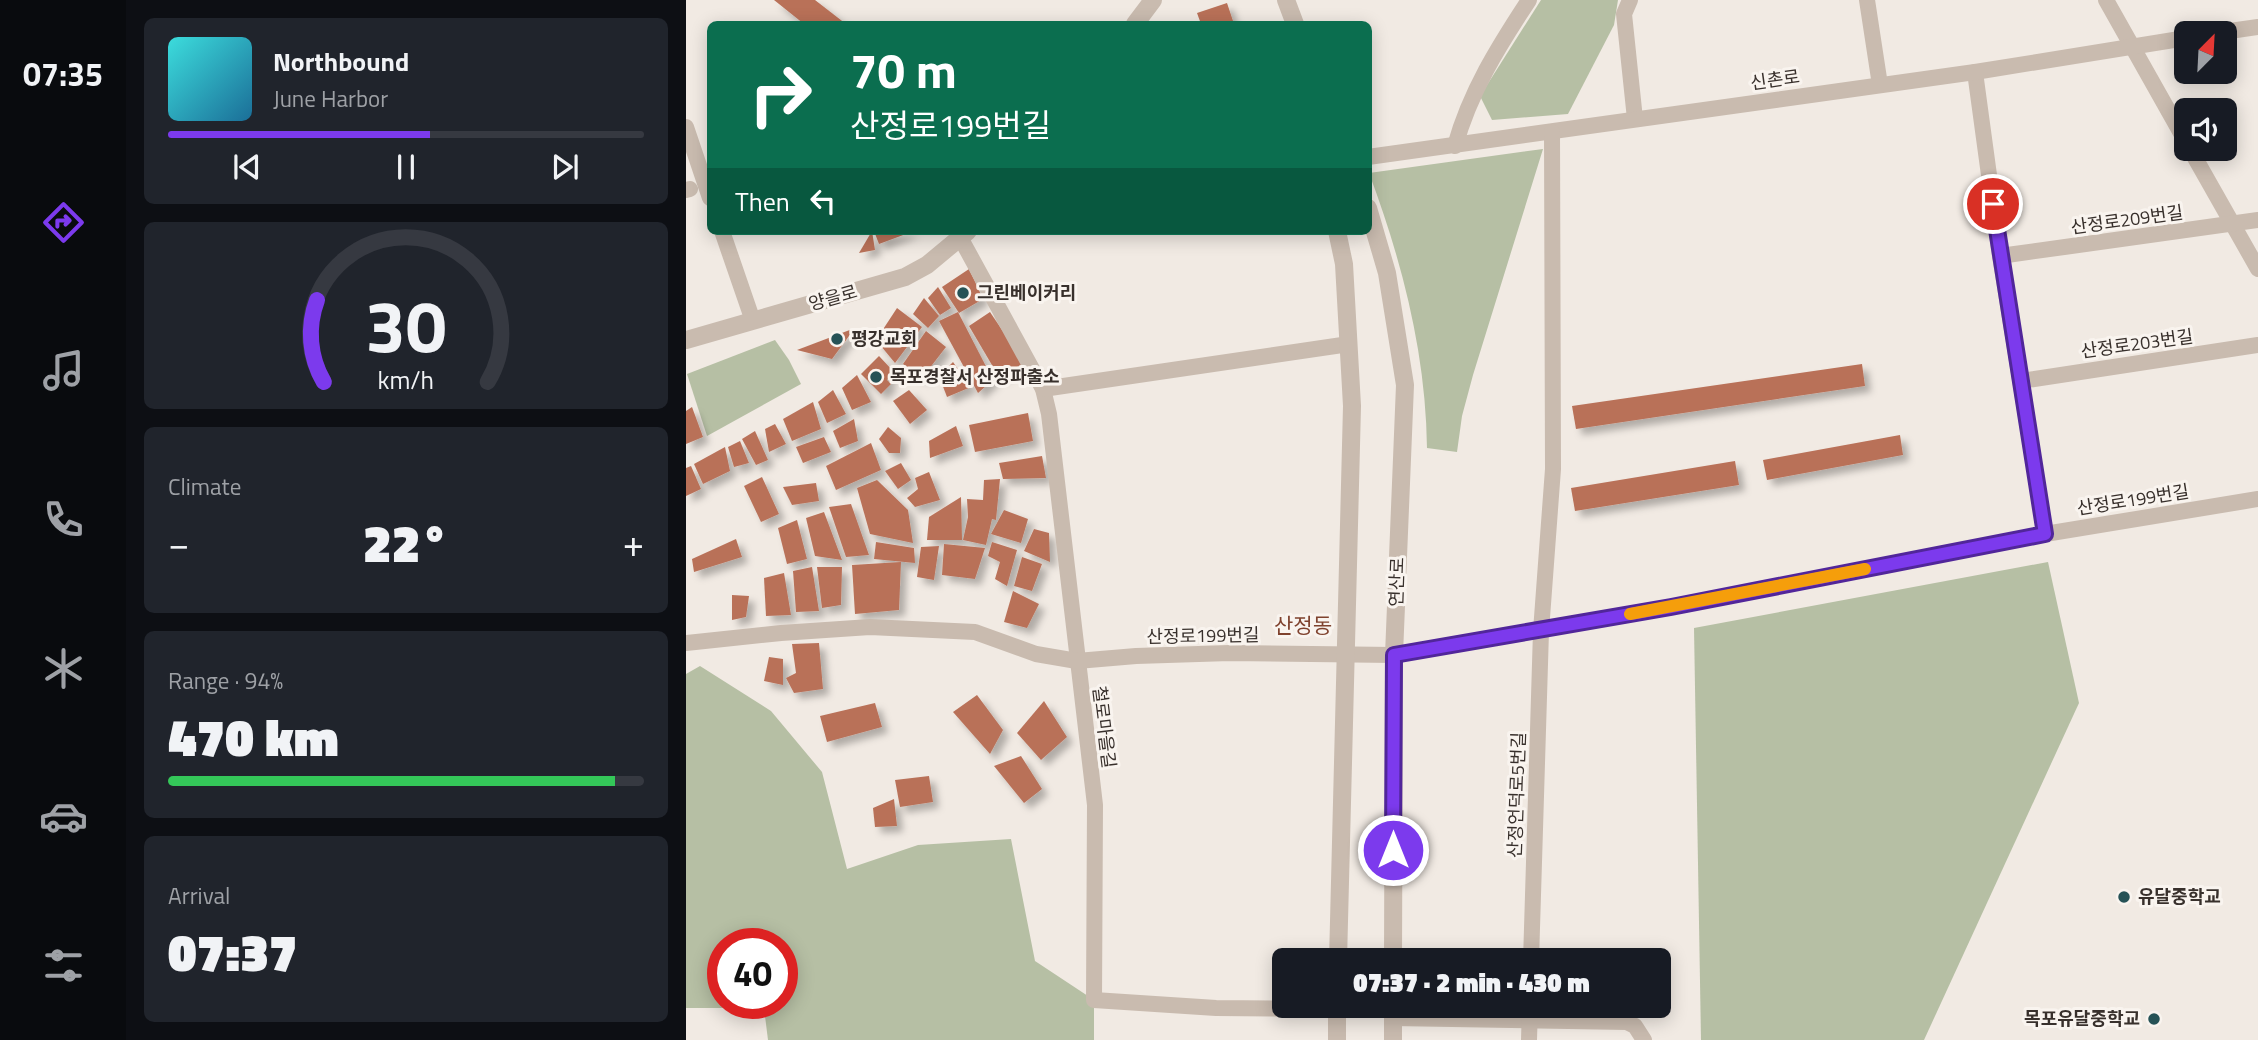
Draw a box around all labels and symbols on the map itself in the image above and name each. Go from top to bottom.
north arrow [2174,21,2236,84]
street label: 신촌로 [1748,63,1801,96]
pin [1963,174,2023,234]
street label: 산정로209번길 [2069,198,2185,241]
street label: 양을로 [805,278,860,317]
place label: 그린베이커리 [977,279,1076,306]
marker: 그린베이커리 [955,285,971,301]
street label: 산정로203번길 [2079,322,2195,365]
place label: 평강교회 [851,325,917,352]
marker: 평강교회 [829,331,845,347]
place label: 목포경찰서 산정파출소 [890,363,1060,390]
marker: 목포경찰서 산정파출소 [868,369,884,385]
street label: 산정로199번길 [2075,477,2191,522]
street label: 연산로 [1382,557,1411,607]
district label: 산정동 [1274,609,1332,641]
street label: 산정로199번길 [1146,621,1260,650]
street label: 철로마을길 [1086,684,1123,770]
street label: 산정언덕로5번길 [1501,732,1532,858]
position arrow [1356,813,1430,887]
place label: 유달중학교 [2138,883,2221,910]
marker: 유달중학교 [2116,889,2132,905]
speed limit sign: 40 [707,928,798,1019]
place label: 목포유달중학교 [2024,1005,2140,1032]
marker: 목포유달중학교 [2146,1011,2162,1027]

